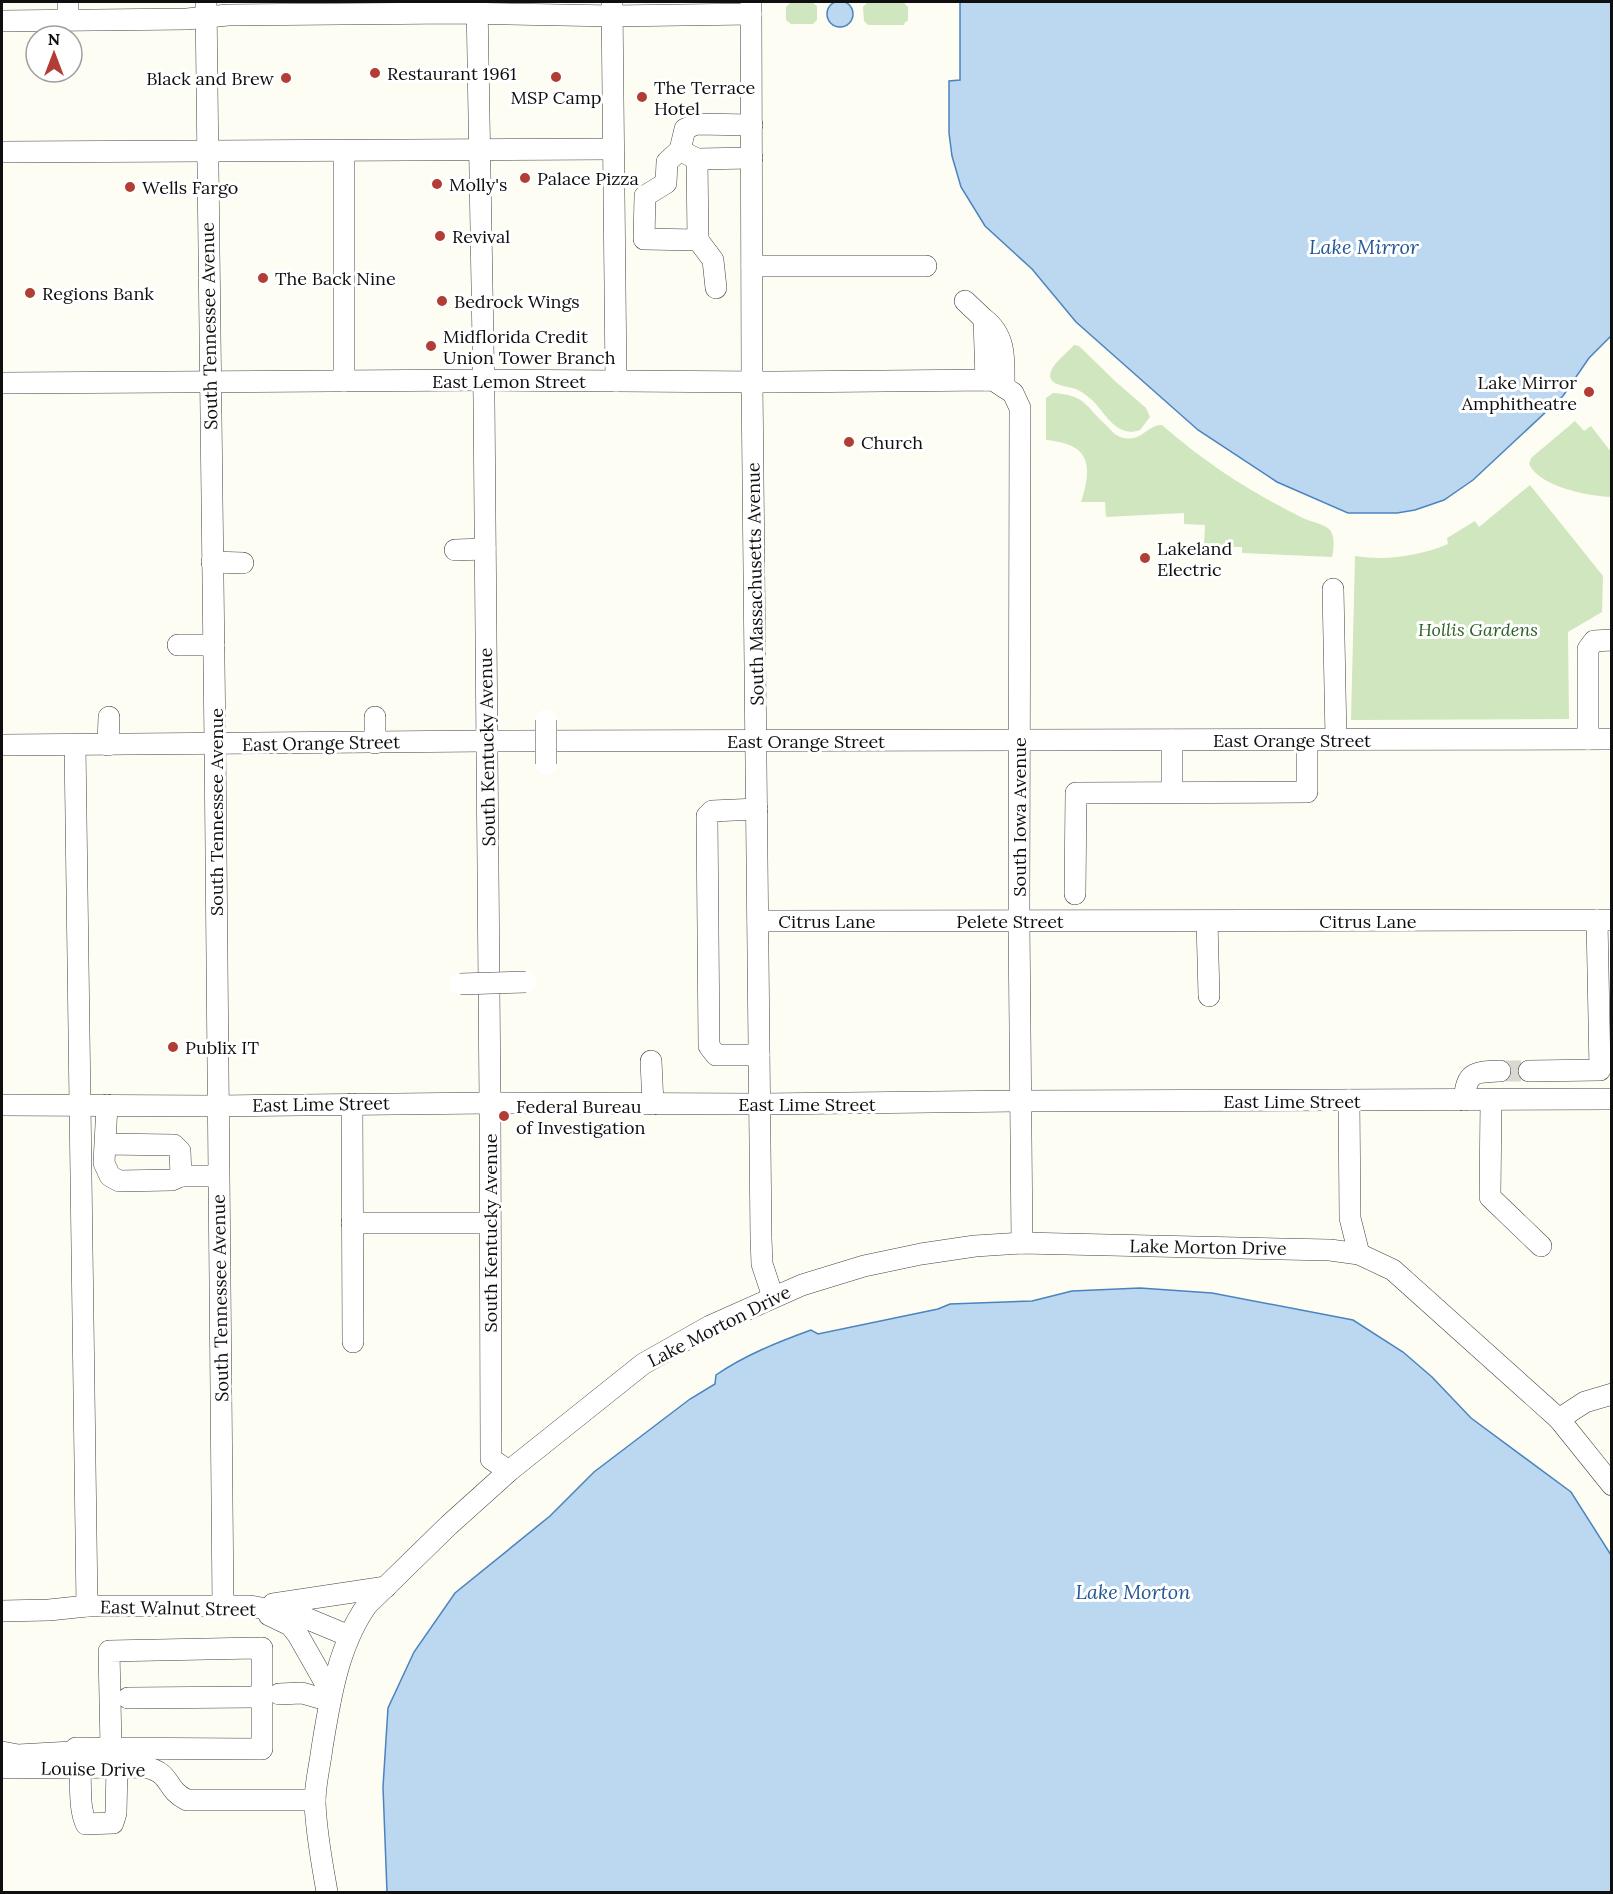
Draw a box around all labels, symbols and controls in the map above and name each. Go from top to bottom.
north arrow [24,24,84,84]
text: N [48,29,60,49]
place label: Restaurant 1961 [387,62,517,85]
marker: Restaurant 1961 [368,66,382,80]
place label: Black and Brew [146,67,275,90]
marker: MSP Camp [549,70,563,84]
marker: Black and Brew [279,71,293,85]
place label: The Terrace Hotel [654,76,755,120]
place label: MSP Camp [510,86,602,109]
marker: The Terrace Hotel [635,90,649,104]
place label: Palace Pizza [537,167,639,190]
marker: Palace Pizza [518,171,532,185]
place label: Molly's [449,173,507,196]
place label: Wells Fargo [142,176,238,199]
marker: Molly's [430,177,444,191]
marker: Wells Fargo [123,180,137,194]
street label: South Tennessee Avenue [196,222,222,430]
place label: Revival [452,225,510,248]
marker: Revival [433,229,447,243]
water label: Lake Mirror [1309,234,1420,259]
place label: The Back Nine [275,267,396,290]
marker: The Back Nine [256,271,270,285]
place label: Regions Bank [42,282,154,305]
marker: Regions Bank [23,286,37,300]
place label: Bedrock Wings [454,290,580,313]
marker: Bedrock Wings [435,294,449,308]
place label: Midflorida Credit Union Tower Branch [443,325,616,369]
marker: Midflorida Credit Union Tower Branch [424,339,438,353]
street label: East Lemon Street [432,370,586,393]
place label: Lake Mirror Amphitheatre [1461,371,1577,415]
marker: Lake Mirror Amphitheatre [1582,385,1596,399]
place label: Church [861,431,923,454]
marker: Church [842,435,856,449]
street label: South Massachusetts Avenue [741,462,769,706]
place label: Lakeland Electric [1157,537,1232,581]
marker: Lakeland Electric [1138,551,1152,565]
park label: Hollis Gardens [1418,618,1538,641]
street label: South Kentucky Avenue [474,647,500,847]
street label: South Tennessee Avenue [205,708,228,916]
street label: East Orange Street [1213,729,1371,752]
street label: East Orange Street [242,730,400,756]
street label: East Orange Street [727,730,885,753]
street label: South Iowa Avenue [1008,737,1031,897]
street label: Citrus Lane [778,910,876,933]
street label: Pelete Street [956,910,1064,933]
street label: Citrus Lane [1319,910,1417,933]
place label: Publix IT [185,1036,259,1059]
marker: Publix IT [166,1040,180,1054]
street label: East Lime Street [1223,1090,1361,1113]
street label: East Lime Street [252,1091,390,1117]
street label: East Lime Street [738,1093,876,1116]
place label: Federal Bureau of Investigation [516,1095,646,1139]
marker: Federal Bureau of Investigation [497,1109,511,1123]
street label: South Kentucky Avenue [479,1133,502,1332]
street label: South Tennessee Avenue [207,1194,233,1402]
street label: Lake Morton Drive [1129,1234,1287,1260]
street label: Lake Morton Drive [644,1280,794,1372]
water label: Lake Morton [1075,1579,1191,1604]
street label: East Walnut Street [100,1595,256,1621]
street label: Louise Drive [41,1757,146,1781]

